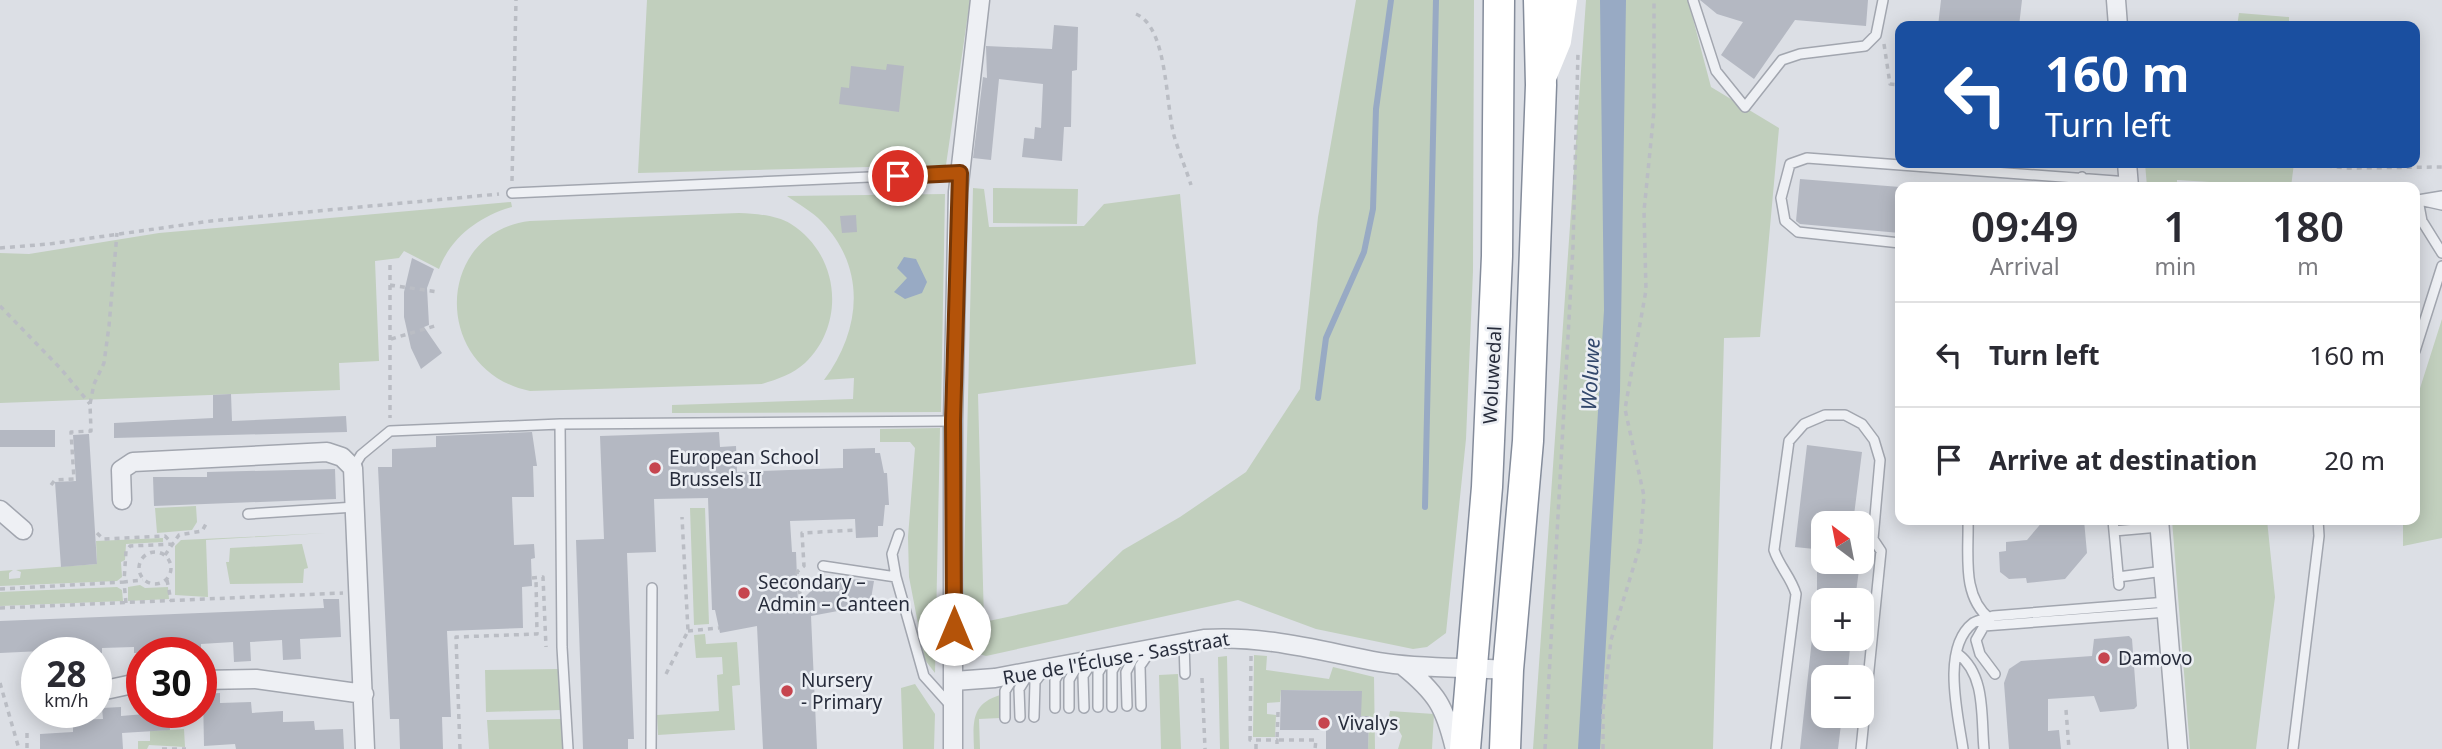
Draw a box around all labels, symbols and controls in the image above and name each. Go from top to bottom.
text: 160 m [2045,40,2190,106]
icon: left [1930,49,2021,140]
text: Turn left [2045,103,2171,146]
pin [868,146,928,206]
icon: arrive [879,157,917,195]
text: 09:49 [1971,197,2079,254]
text: 1 [2163,197,2187,254]
text: 180 [2272,197,2344,254]
text: Arrival [1990,250,2060,282]
text: min [2154,250,2196,282]
text: m [2297,250,2319,282]
street label: Woluwedal [1476,325,1508,425]
icon: left [1930,336,1968,374]
water label: Woluwe [1574,337,1606,411]
text: Turn left [1989,337,2100,373]
text: 160 m [2309,337,2385,373]
icon: arrive [1930,441,1968,479]
text: Arrive at destination [1989,442,2258,478]
text: 20 m [2324,442,2385,478]
place label: European School Brussels II [669,444,819,492]
marker: European School Brussels II [647,460,663,476]
north arrow [1811,511,1874,574]
map controls [1811,511,1874,728]
place label: Secondary – Admin – Canteen [758,569,910,617]
marker: Secondary – Admin – Canteen [736,585,752,601]
button: + [1811,588,1874,651]
position arrow [917,592,991,666]
street label: Rue de l'Écluse - Sasstraat [1001,625,1231,691]
speed limit sign: 30 [126,637,217,728]
place label: Damovo [2118,645,2193,671]
text: 28 [46,650,87,697]
marker: Damovo [2096,650,2112,666]
button: − [1811,665,1874,728]
place label: Nursery - Primary [801,667,883,715]
marker: Nursery - Primary [779,683,795,699]
text: km/h [44,688,89,712]
place label: Vivalys [1338,710,1398,736]
marker: Vivalys [1316,715,1332,731]

